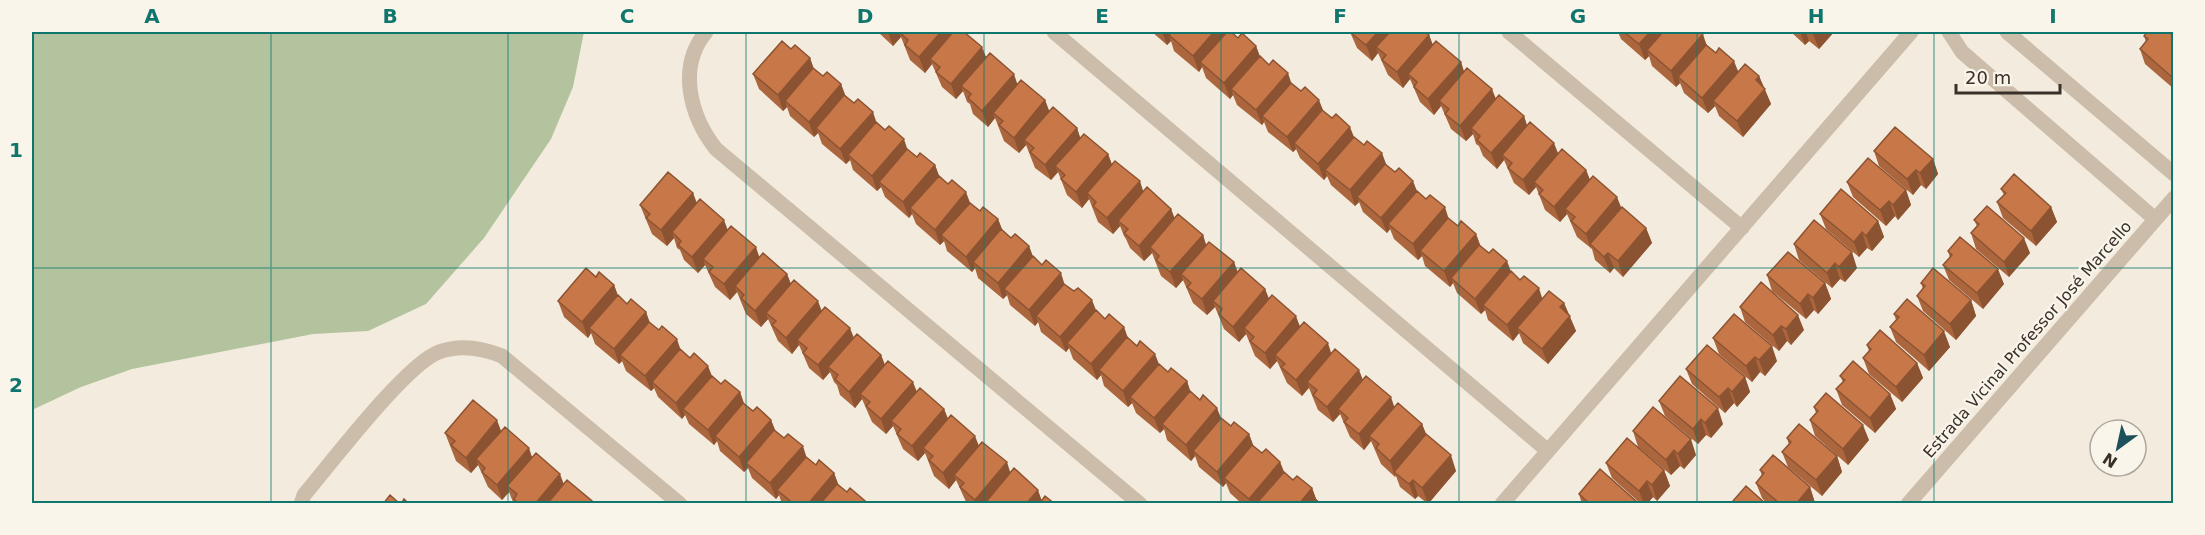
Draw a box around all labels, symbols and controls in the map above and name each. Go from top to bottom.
text: A [144,4,160,28]
text: B [382,4,398,28]
text: C [620,4,634,28]
text: D [857,4,873,28]
text: E [1095,4,1109,28]
text: F [1333,4,1347,28]
text: G [1570,4,1586,28]
text: H [1808,4,1824,28]
text: I [2049,4,2057,28]
scale bar [1956,57,2060,95]
text: 20 m [1965,67,2011,88]
text: 1 [9,138,23,162]
street label: Estrada Vicinal Professor José Marcello [1919,217,2136,462]
text: 2 [9,373,23,397]
north arrow [2088,418,2148,478]
text: N [2099,449,2121,472]

